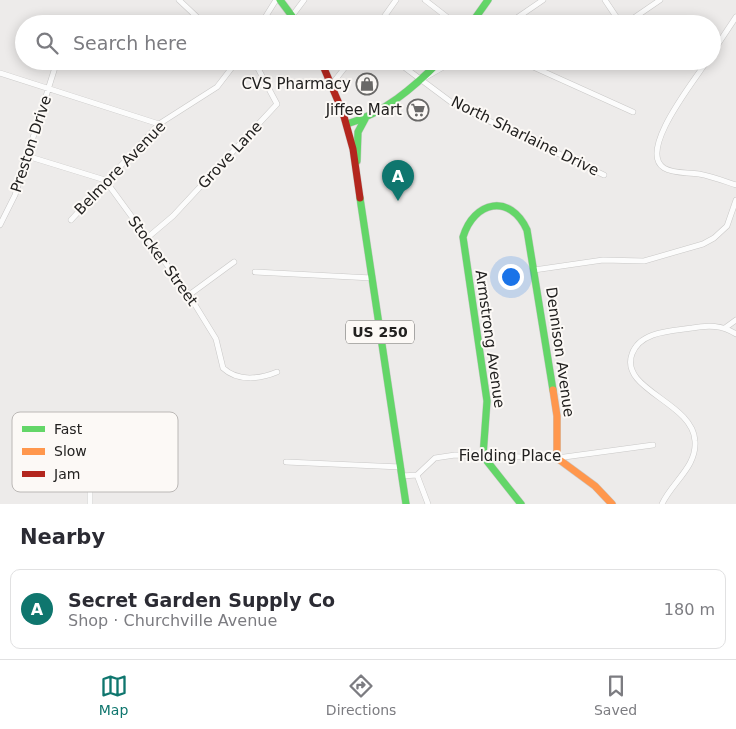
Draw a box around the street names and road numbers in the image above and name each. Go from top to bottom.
street label: North Sharlaine Drive [448,92,602,180]
street label: Preston Drive [7,93,55,195]
street label: Belmore Avenue [71,117,169,219]
street label: Grove Lane [194,117,266,193]
street label: Stocker Street [124,213,202,310]
street label: Armstrong Avenue [471,269,509,409]
street label: Dennison Avenue [542,286,578,418]
road number: US 250 [346,321,414,344]
street label: Fielding Place [459,447,561,465]

